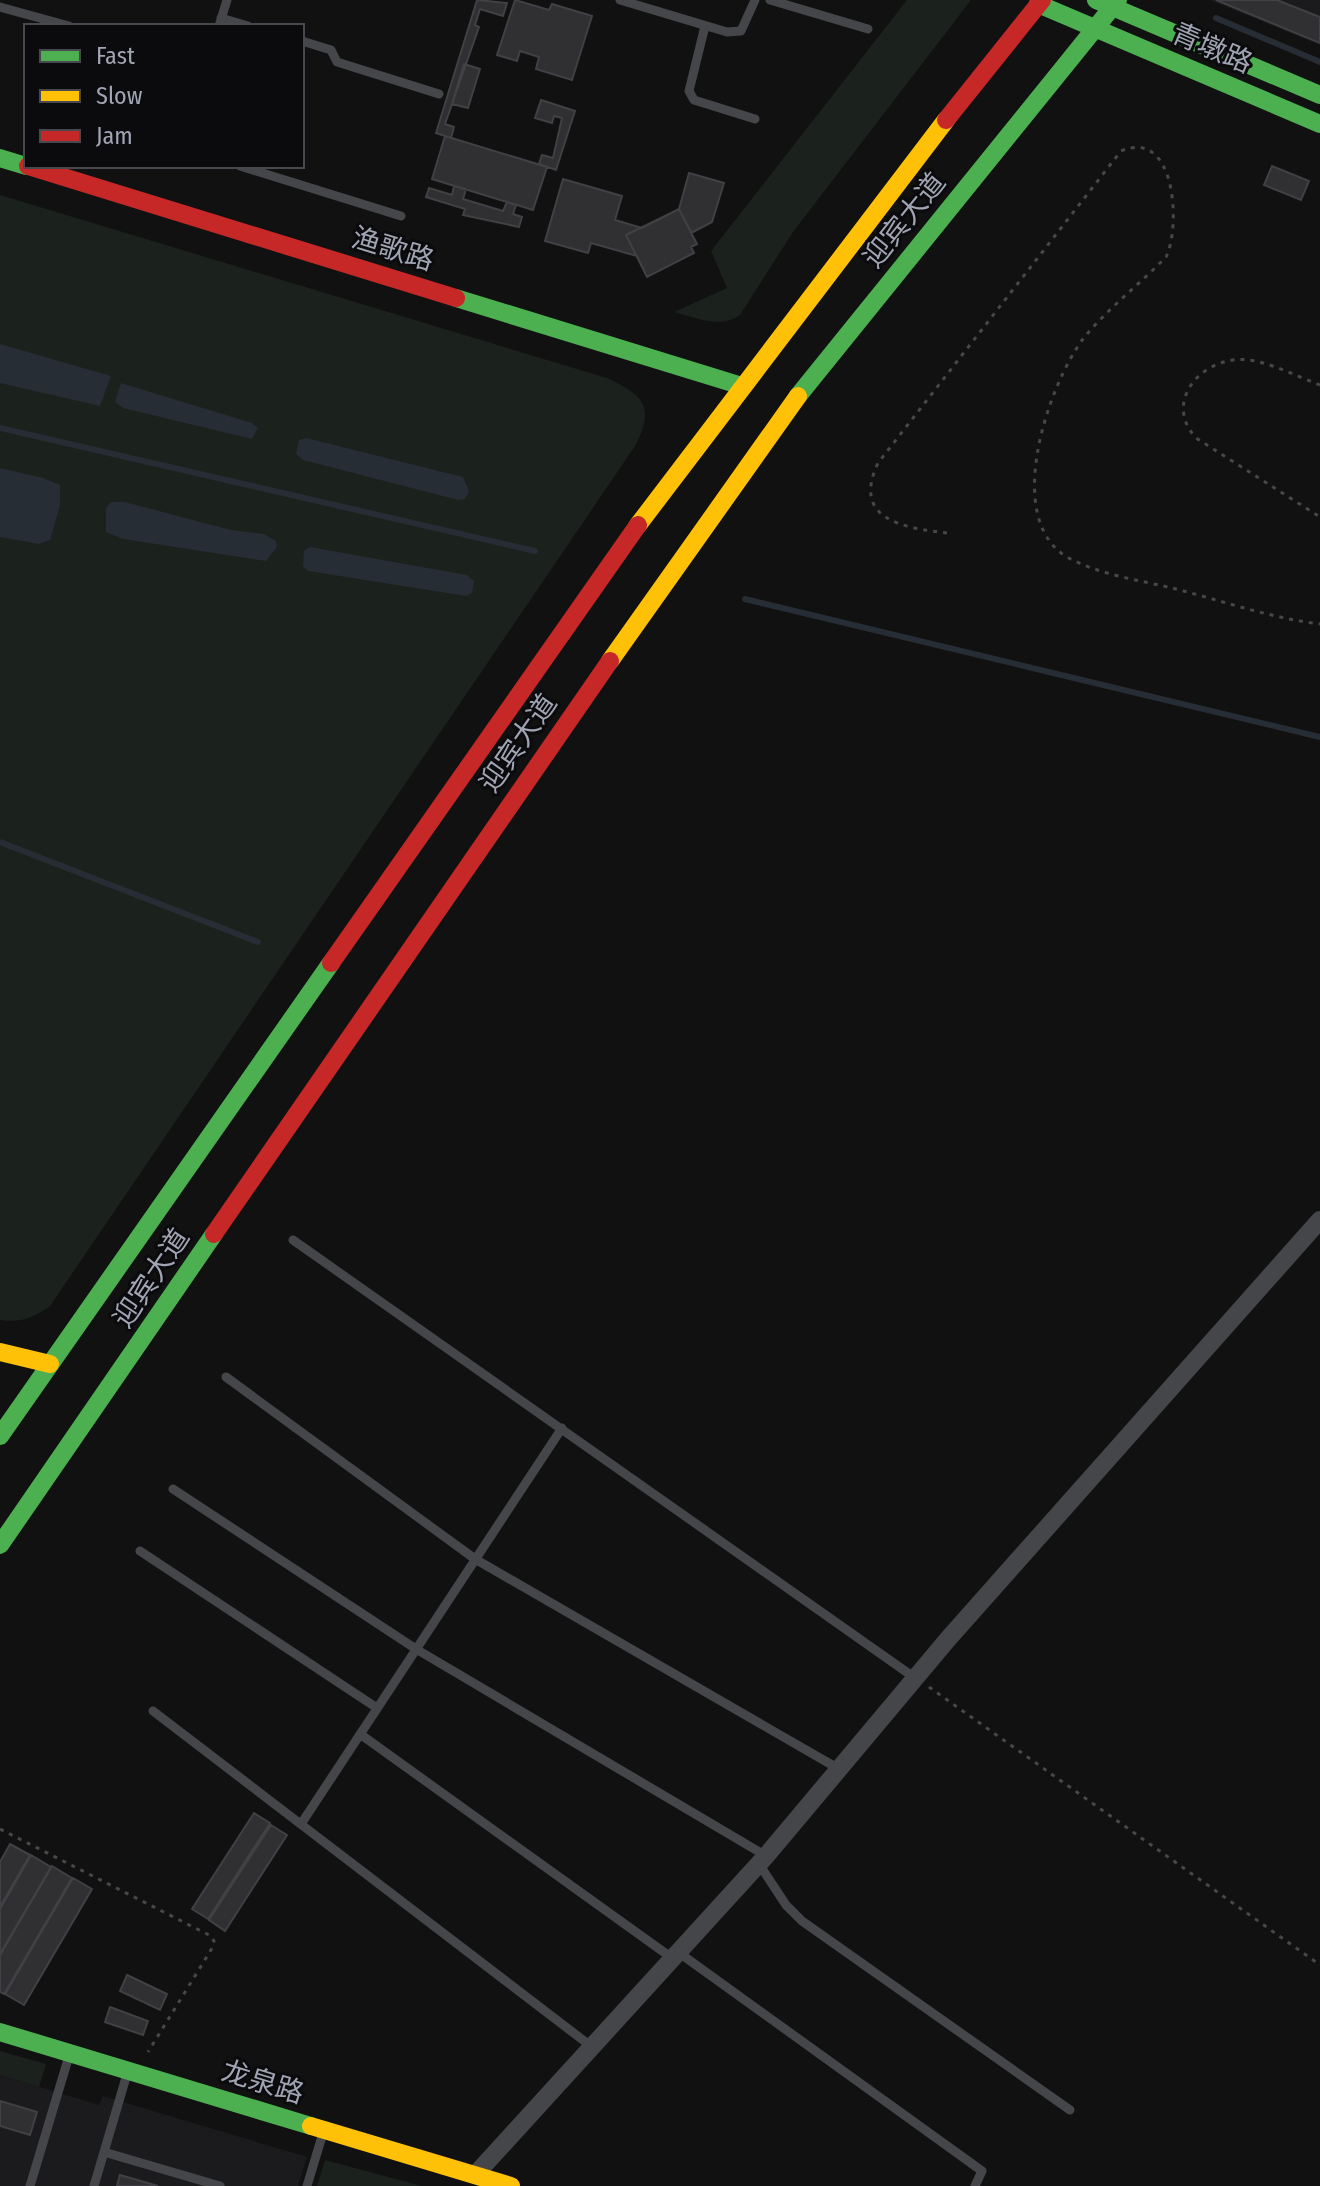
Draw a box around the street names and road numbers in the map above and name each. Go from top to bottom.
street label: 青墩路 [1167,16,1257,80]
street label: 迎宾大道 [856,166,952,274]
street label: 渔歌路 [348,221,438,277]
street label: 迎宾大道 [472,688,564,798]
street label: 迎宾大道 [106,1222,196,1334]
street label: 龙泉路 [218,2054,308,2110]

